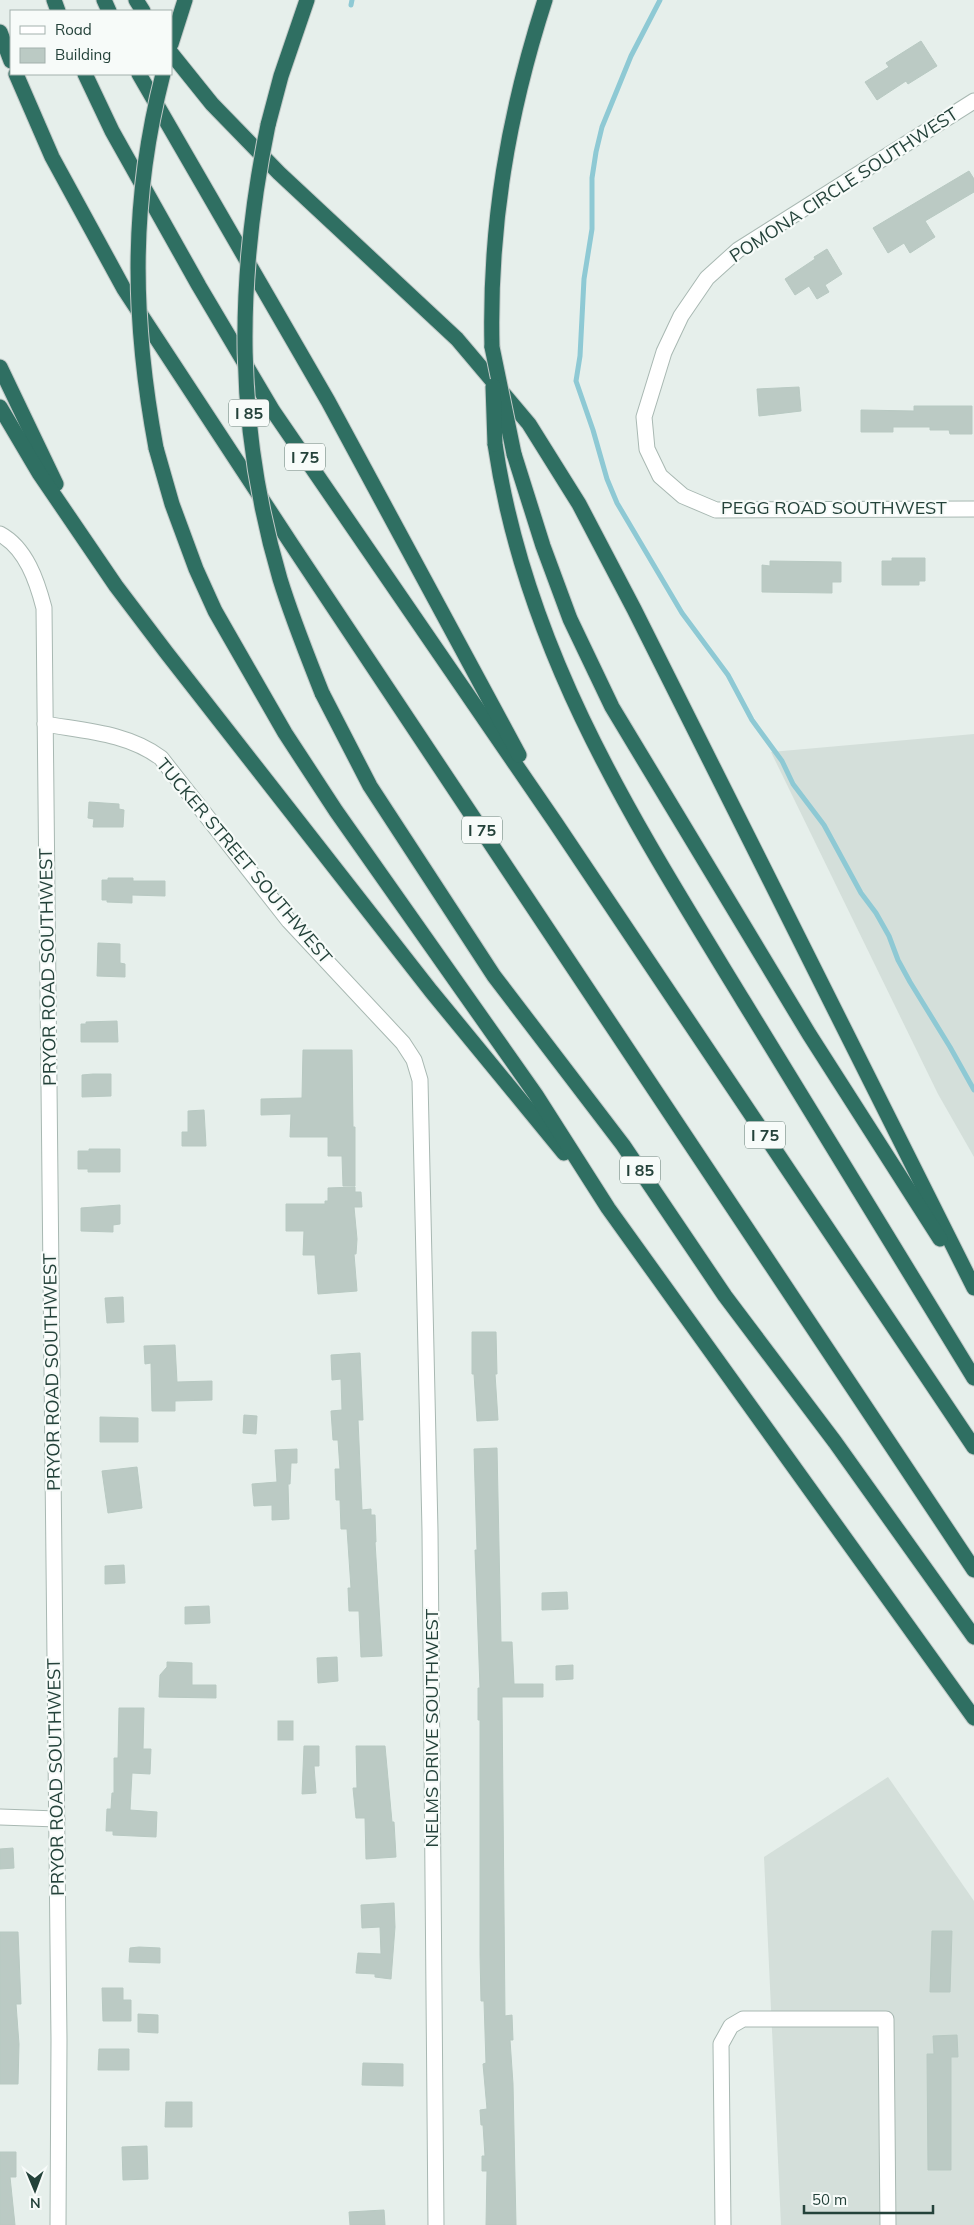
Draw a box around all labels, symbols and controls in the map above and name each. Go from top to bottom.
legend [10,10,172,75]
text: Road [55,20,92,39]
text: Building [55,45,111,64]
street label: POMONA CIRCLE SOUTHWEST [725,102,963,267]
road number: I 85 [229,399,269,426]
road number: I 75 [285,444,325,471]
street label: PEGG ROAD SOUTHWEST [721,496,947,519]
street label: TUCKER STREET SOUTHWEST [152,753,337,968]
road number: I 75 [462,816,502,844]
street label: PRYOR ROAD SOUTHWEST [34,848,61,1086]
road number: I 75 [745,1122,785,1148]
road number: I 85 [620,1156,660,1184]
street label: PRYOR ROAD SOUTHWEST [38,1253,65,1491]
street label: NELMS DRIVE SOUTHWEST [420,1609,443,1847]
street label: PRYOR ROAD SOUTHWEST [42,1658,69,1896]
north arrow [10,2165,60,2215]
scale bar [804,2182,933,2214]
text: 50 m [812,2190,847,2209]
text: N [30,2194,41,2212]

